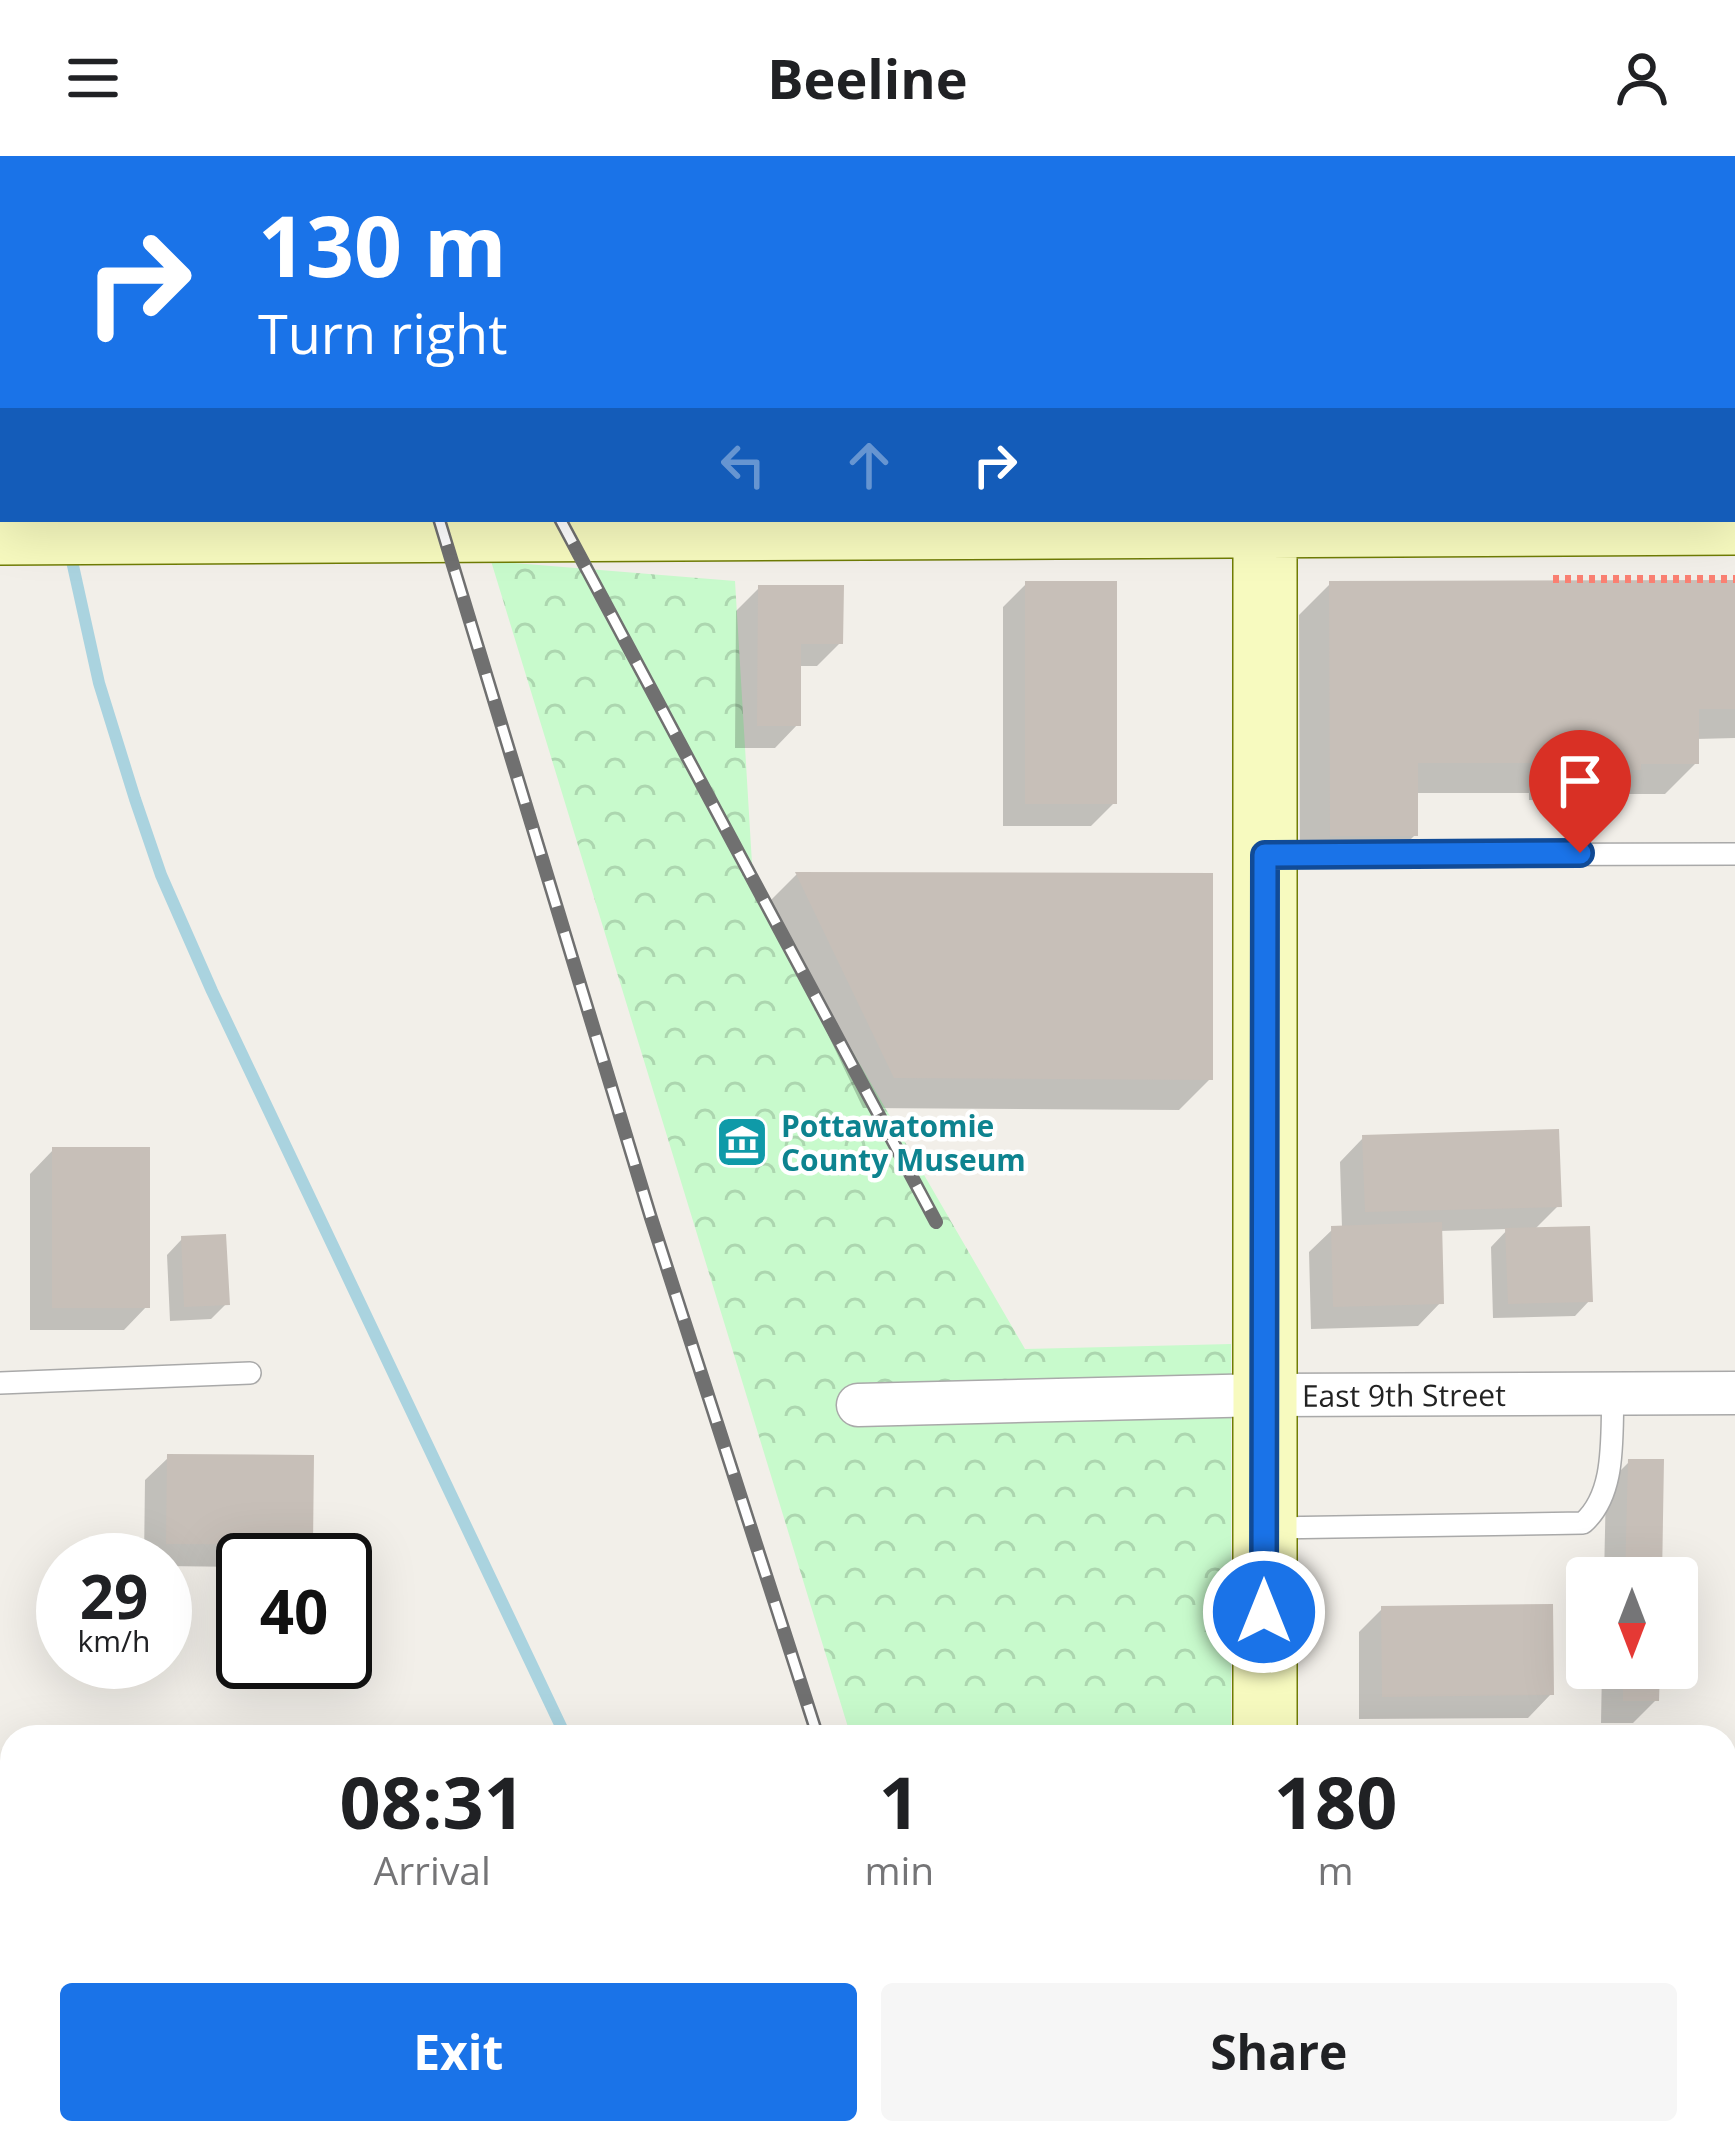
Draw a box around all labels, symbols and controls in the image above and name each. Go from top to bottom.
text: Beeline [767,41,968,115]
icon: menu [60,45,126,111]
icon: person [1609,45,1675,111]
text: 130 m [258,187,506,302]
icon: right [60,204,216,360]
text: Turn right [258,296,507,370]
icon: left [710,432,776,498]
icon: ahead [836,432,902,498]
icon: right [962,432,1028,498]
pin [1529,730,1631,853]
icon: arrive [1547,748,1613,814]
place label: Pottawatomie County Museum [781,1105,1026,1180]
museum icon: Pottawatomie County Museum [714,1114,770,1170]
street label: East 9th Street [1302,1373,1506,1415]
speed limit sign: 40 [216,1533,372,1689]
position arrow [1201,1549,1327,1675]
text: 29 [80,1555,148,1637]
north arrow [1566,1557,1698,1689]
map controls [1566,1557,1698,1689]
text: km/h [78,1620,150,1661]
text: 08:31 [340,1752,525,1850]
text: 1 [879,1752,920,1850]
text: 180 [1274,1752,1397,1850]
text: Arrival [374,1843,491,1896]
text: min [864,1843,934,1896]
text: m [1318,1843,1354,1896]
button: Exit [60,1983,857,2121]
button: Share [881,1983,1677,2121]

